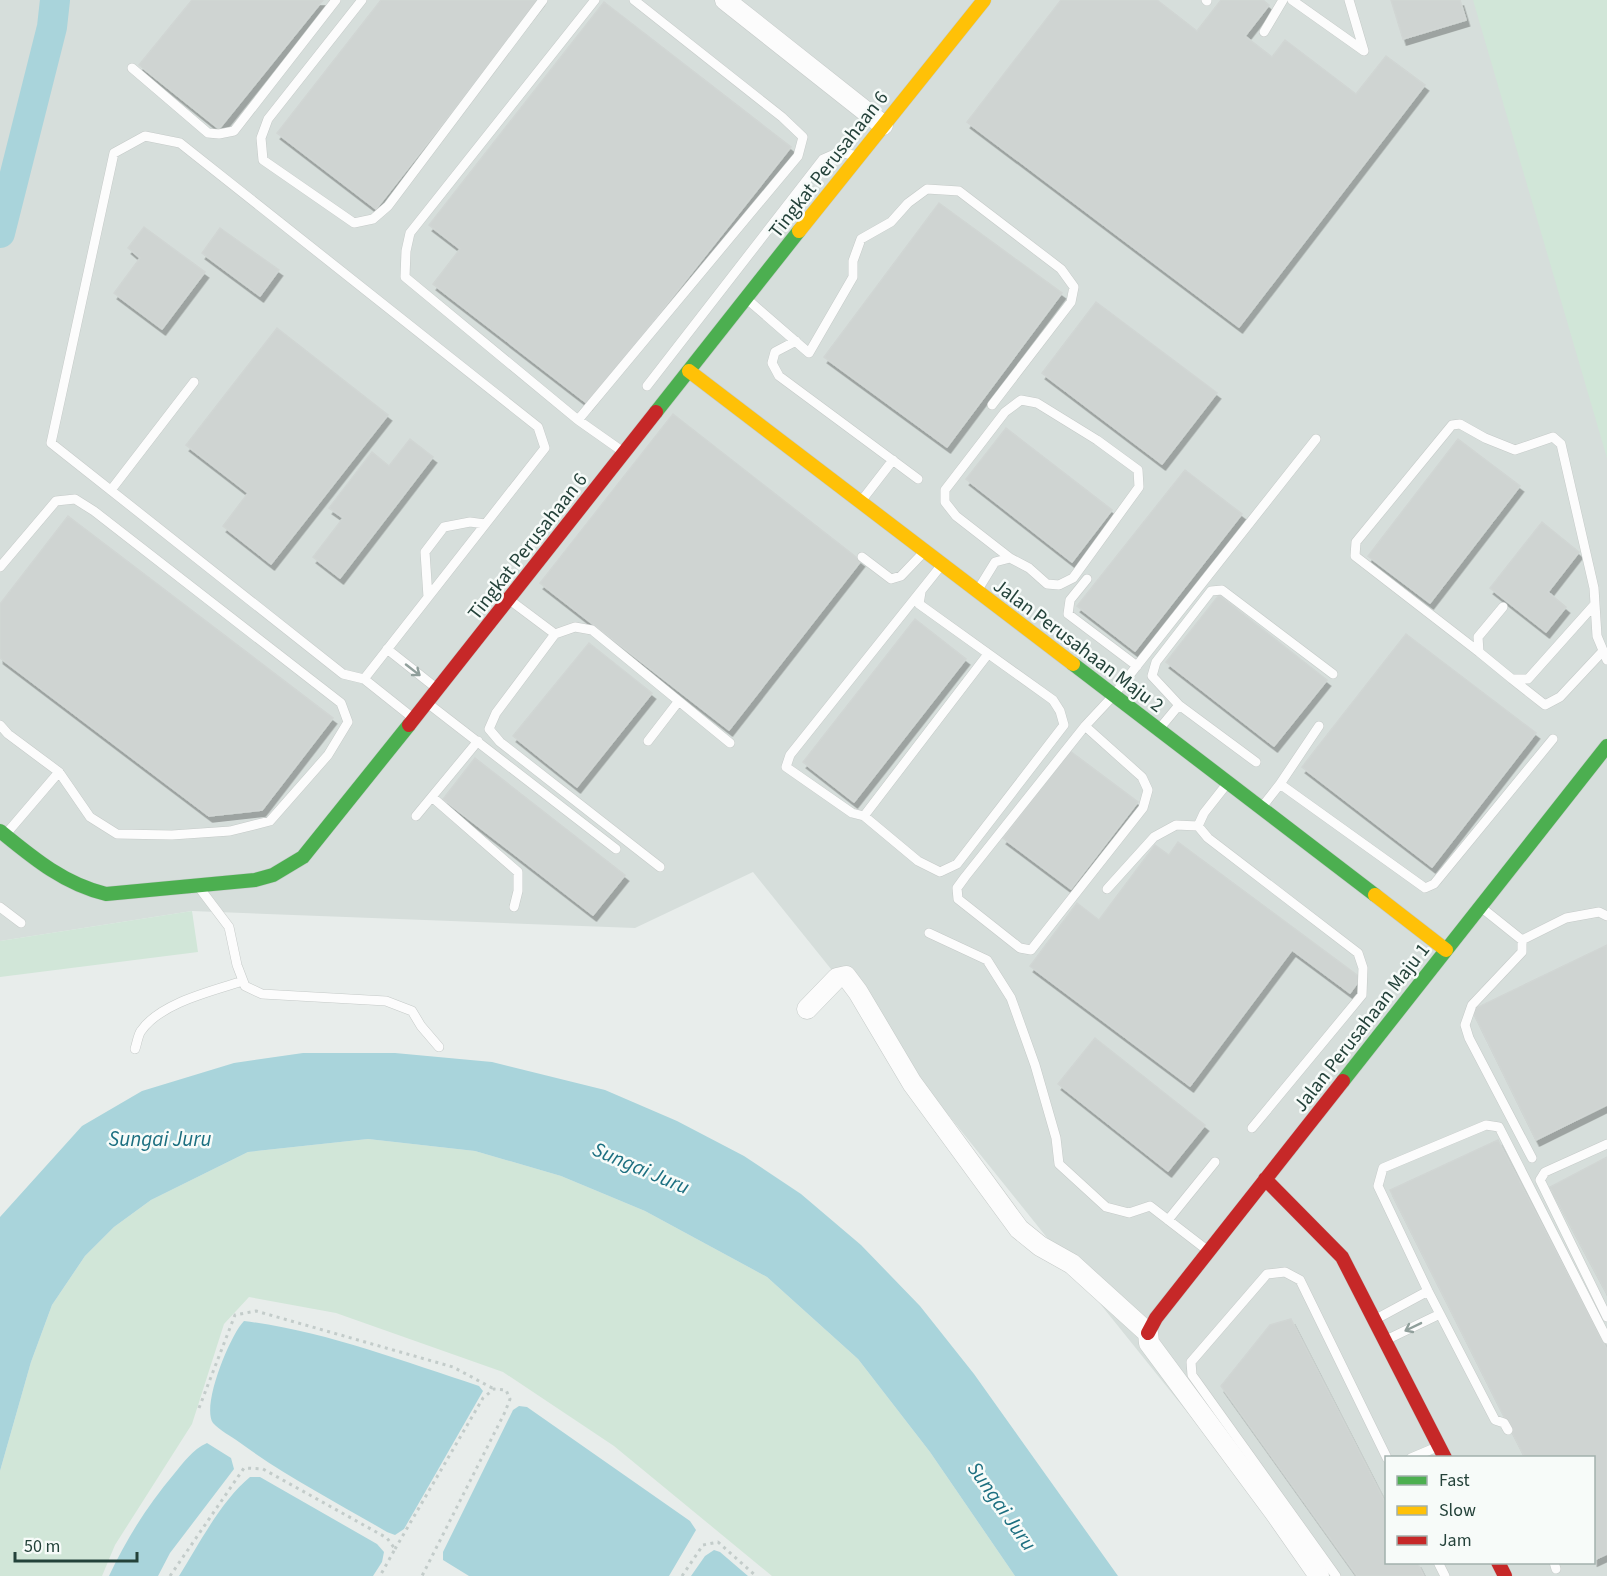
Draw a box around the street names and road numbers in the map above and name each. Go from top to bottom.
street label: Tingkat Perusahaan 6 [762,85,895,244]
street label: Tingkat Perusahaan 6 [461,467,594,626]
street label: Jalan Perusahaan Maju 2 [987,572,1170,719]
street label: Jalan Perusahaan Maju 1 [1287,937,1437,1118]

